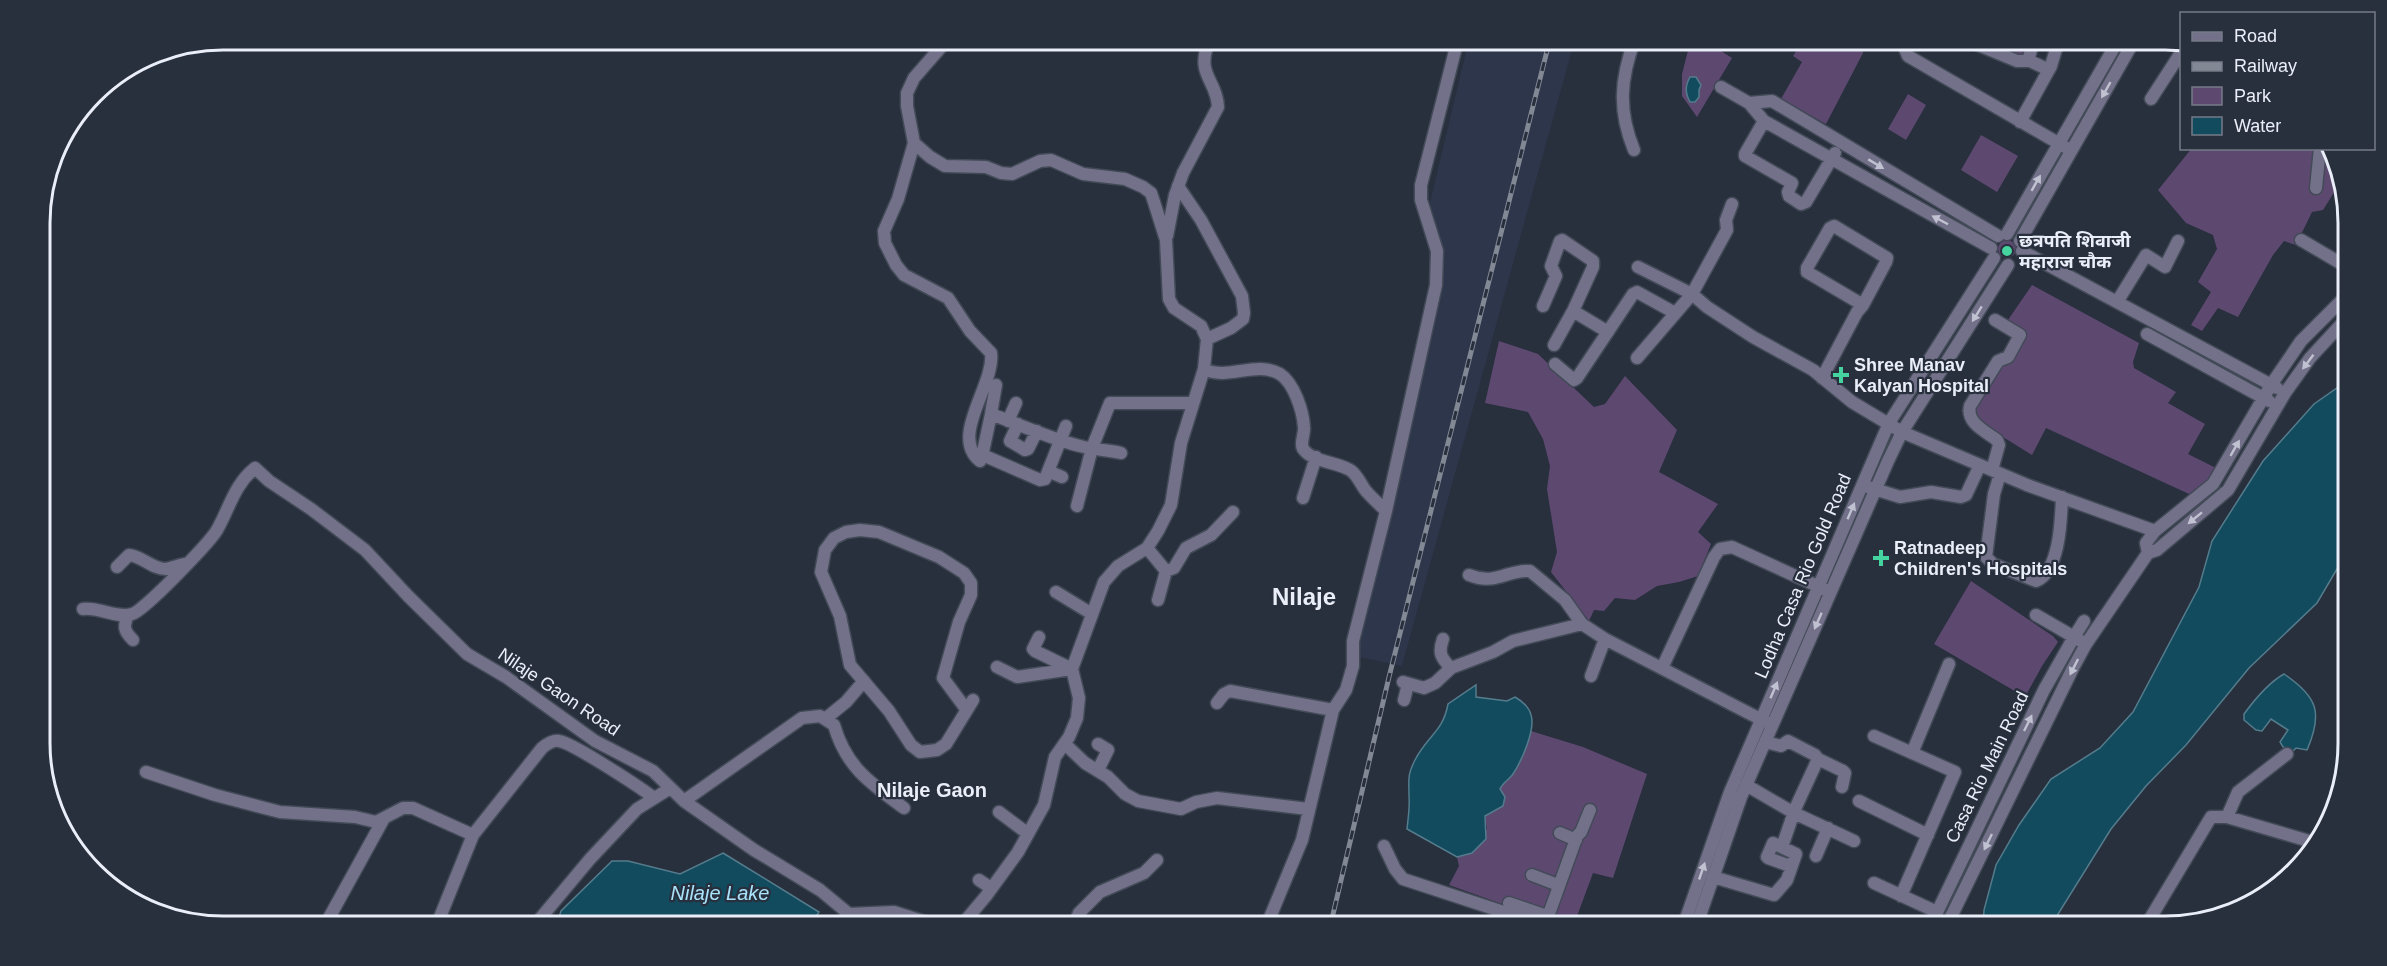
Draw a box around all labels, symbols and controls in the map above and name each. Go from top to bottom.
legend [2180,12,2375,150]
text: Road [2234,26,2277,46]
text: Railway [2234,56,2297,76]
one-way arrow [2101,82,2112,98]
text: Park [2234,86,2272,106]
text: Water [2234,116,2281,136]
one-way arrow [1868,159,1884,170]
one-way arrow [2031,174,2041,191]
one-way arrow [1931,215,1948,225]
place label: छत्रपति शिवाजी महाराज चौक [2019,231,2131,272]
marker: छत्रपति शिवाजी महाराज चौक [2000,244,2014,258]
one-way arrow [1971,306,1982,322]
one-way arrow [2302,353,2314,369]
place label: Shree Manav Kalyan Hospital [1854,355,1989,396]
marker: Shree Manav Kalyan Hospital [1832,366,1850,384]
one-way arrow [2230,440,2241,456]
street label: Lodha Casa Rio Gold Road [1751,471,1855,681]
one-way arrow [1847,502,1856,520]
one-way arrow [2188,511,2203,524]
place label: Ratnadeep Children's Hospitals [1894,538,2067,579]
marker: Ratnadeep Children's Hospitals [1872,549,1890,567]
district label: Nilaje [1272,583,1336,610]
one-way arrow [1813,613,1823,631]
street label: Nilaje Gaon Road [495,644,623,740]
one-way arrow [2069,658,2079,675]
one-way arrow [1770,681,1779,699]
street label: Casa Rio Main Road [1942,688,2032,846]
one-way arrow [2024,714,2033,731]
district label: Nilaje Gaon [877,779,987,801]
one-way arrow [1983,833,1992,850]
one-way arrow [1698,862,1708,880]
water label: Nilaje Lake [671,882,769,904]

